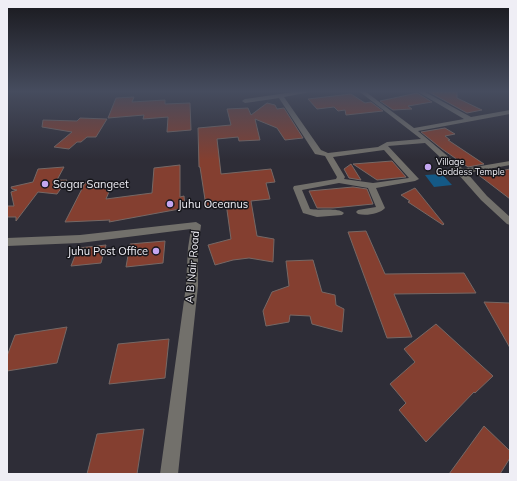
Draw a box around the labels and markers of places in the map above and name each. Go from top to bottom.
place label: Village Goddess Temple [436,156,505,177]
marker: Village Goddess Temple [423,162,433,172]
place label: Sagar Sangeet [53,177,129,191]
marker: Sagar Sangeet [40,179,50,189]
place label: Juhu Oceanus [178,197,248,211]
marker: Juhu Oceanus [165,199,175,209]
place label: Juhu Post Office [67,244,148,258]
marker: Juhu Post Office [151,246,161,256]

